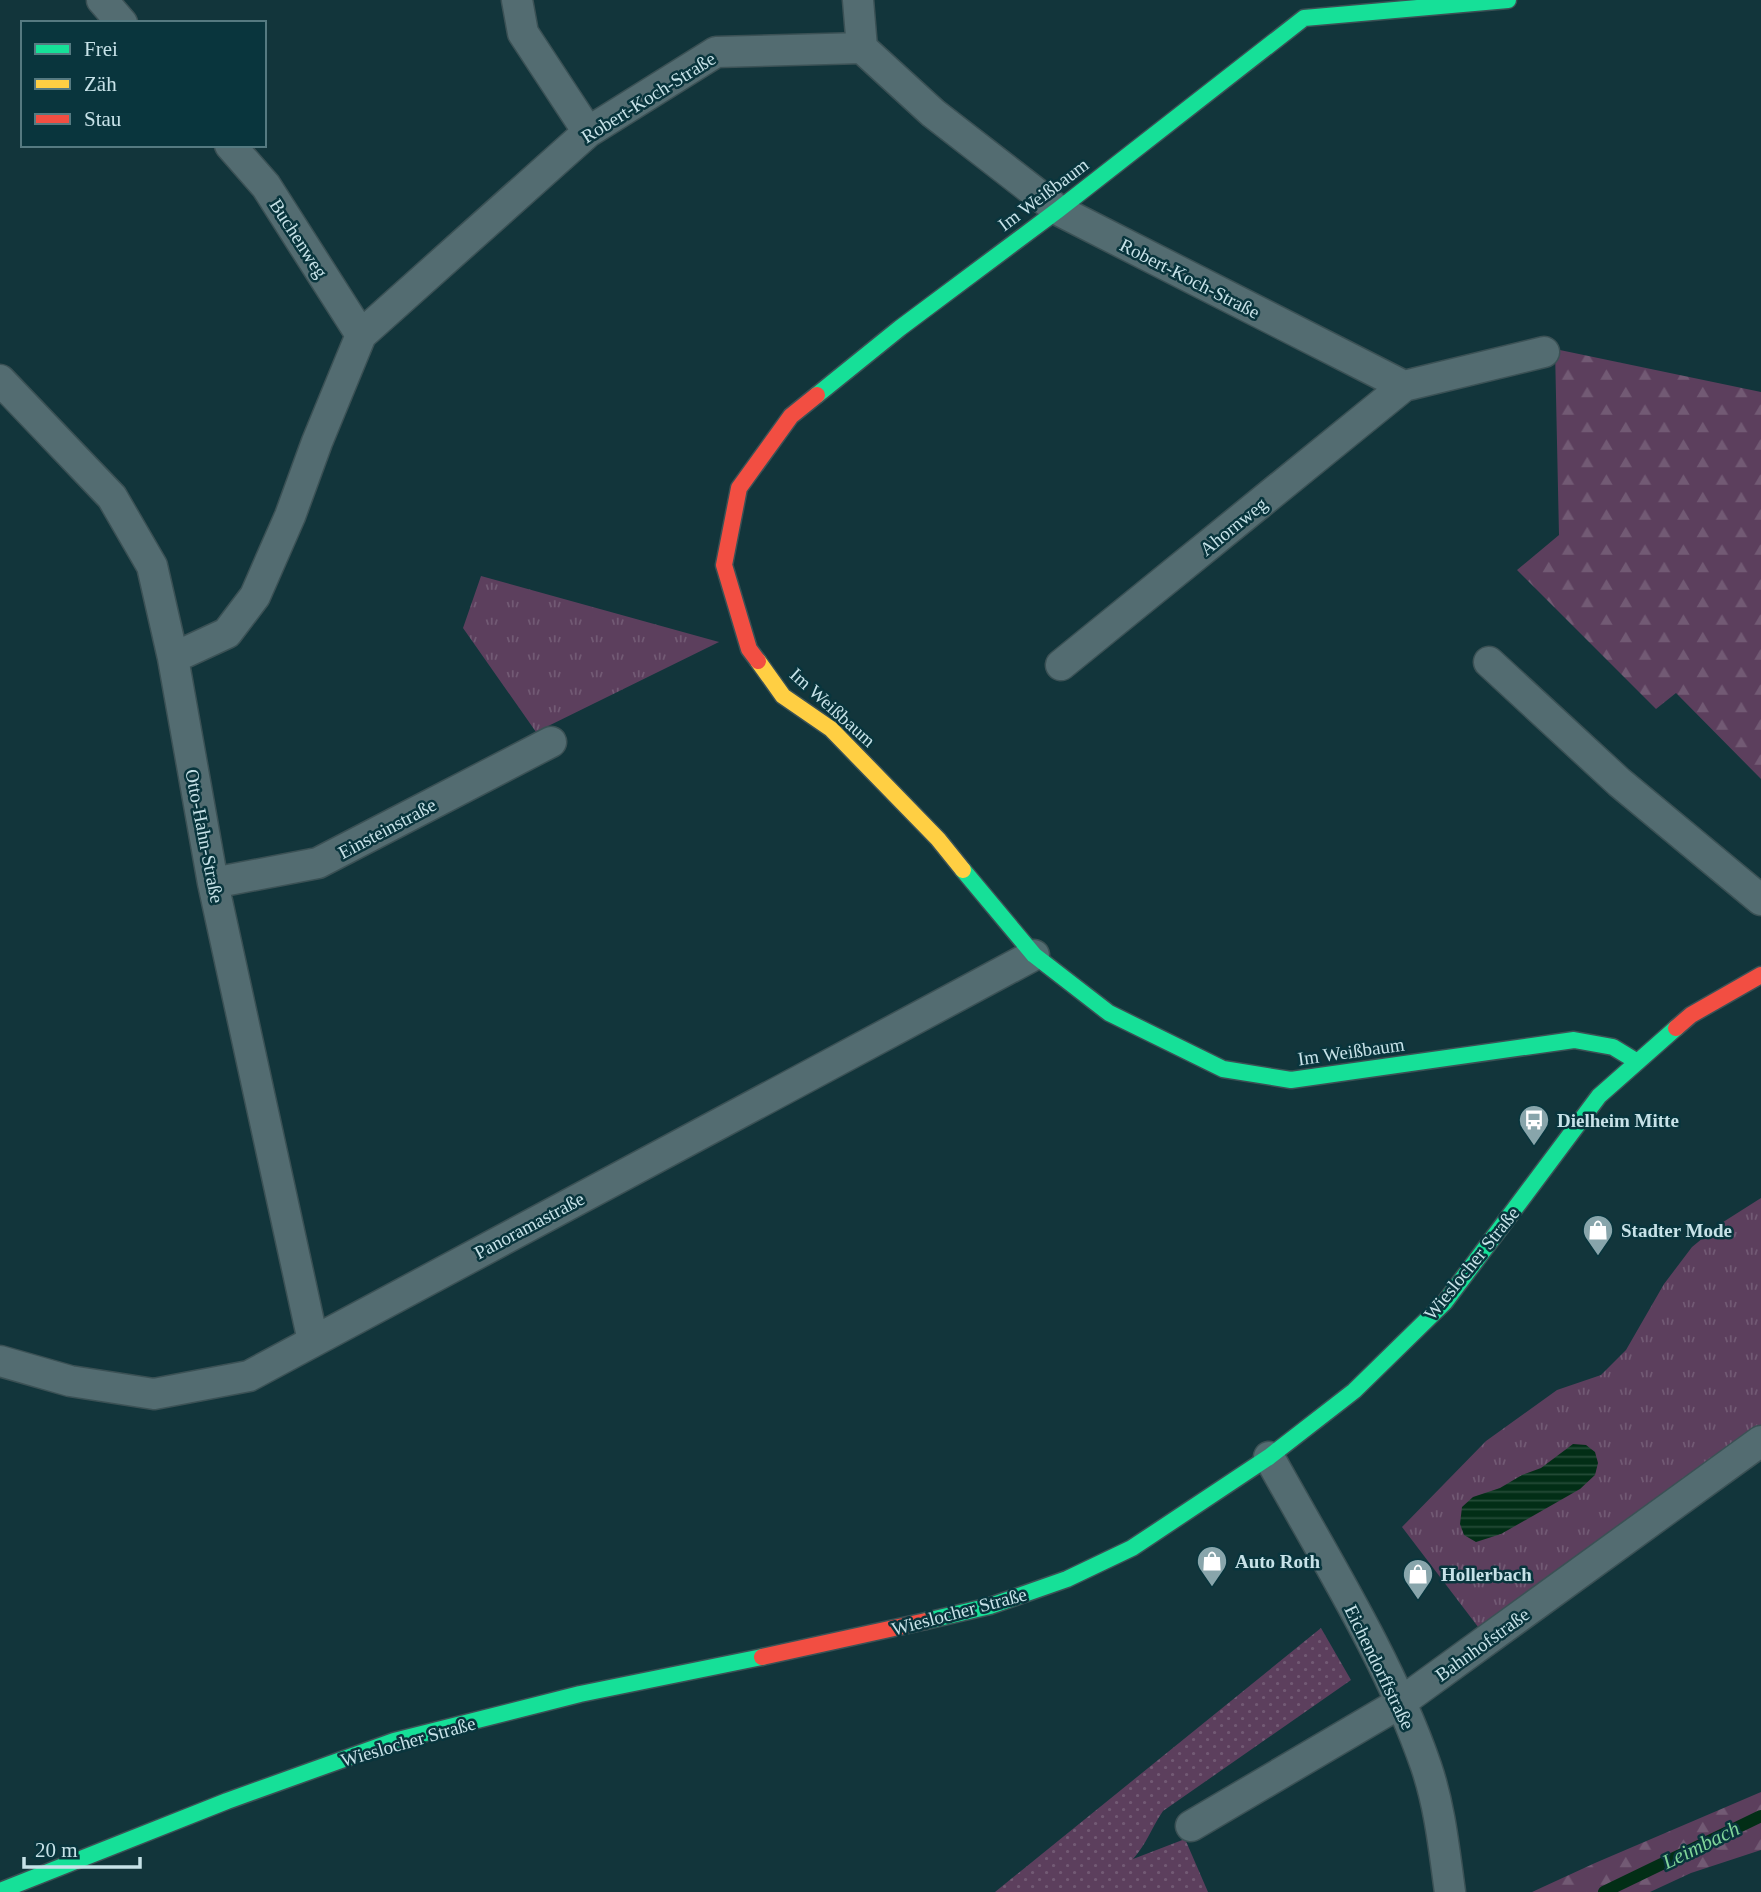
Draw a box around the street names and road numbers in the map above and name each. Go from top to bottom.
street label: Robert-Koch-Straße [577,48,719,147]
street label: Im Weißbaum [994,154,1093,235]
street label: Buchenweg [265,195,332,282]
street label: Robert-Koch-Straße [1116,234,1263,323]
street label: Ahornweg [1196,493,1271,560]
street label: Im Weißbaum [786,664,880,751]
street label: Otto-Hahn-Straße [181,767,228,905]
street label: Einsteinstraße [335,794,440,863]
street label: Im Weißbaum [1296,1034,1406,1069]
street label: Panoramastraße [471,1188,588,1263]
street label: Wieslocher Straße [1419,1203,1523,1324]
street label: Wieslocher Straße [889,1583,1029,1640]
street label: Eichendorffstraße [1340,1602,1419,1733]
street label: Bahnhofstraße [1431,1603,1533,1685]
street label: Wieslocher Straße [338,1712,478,1771]

